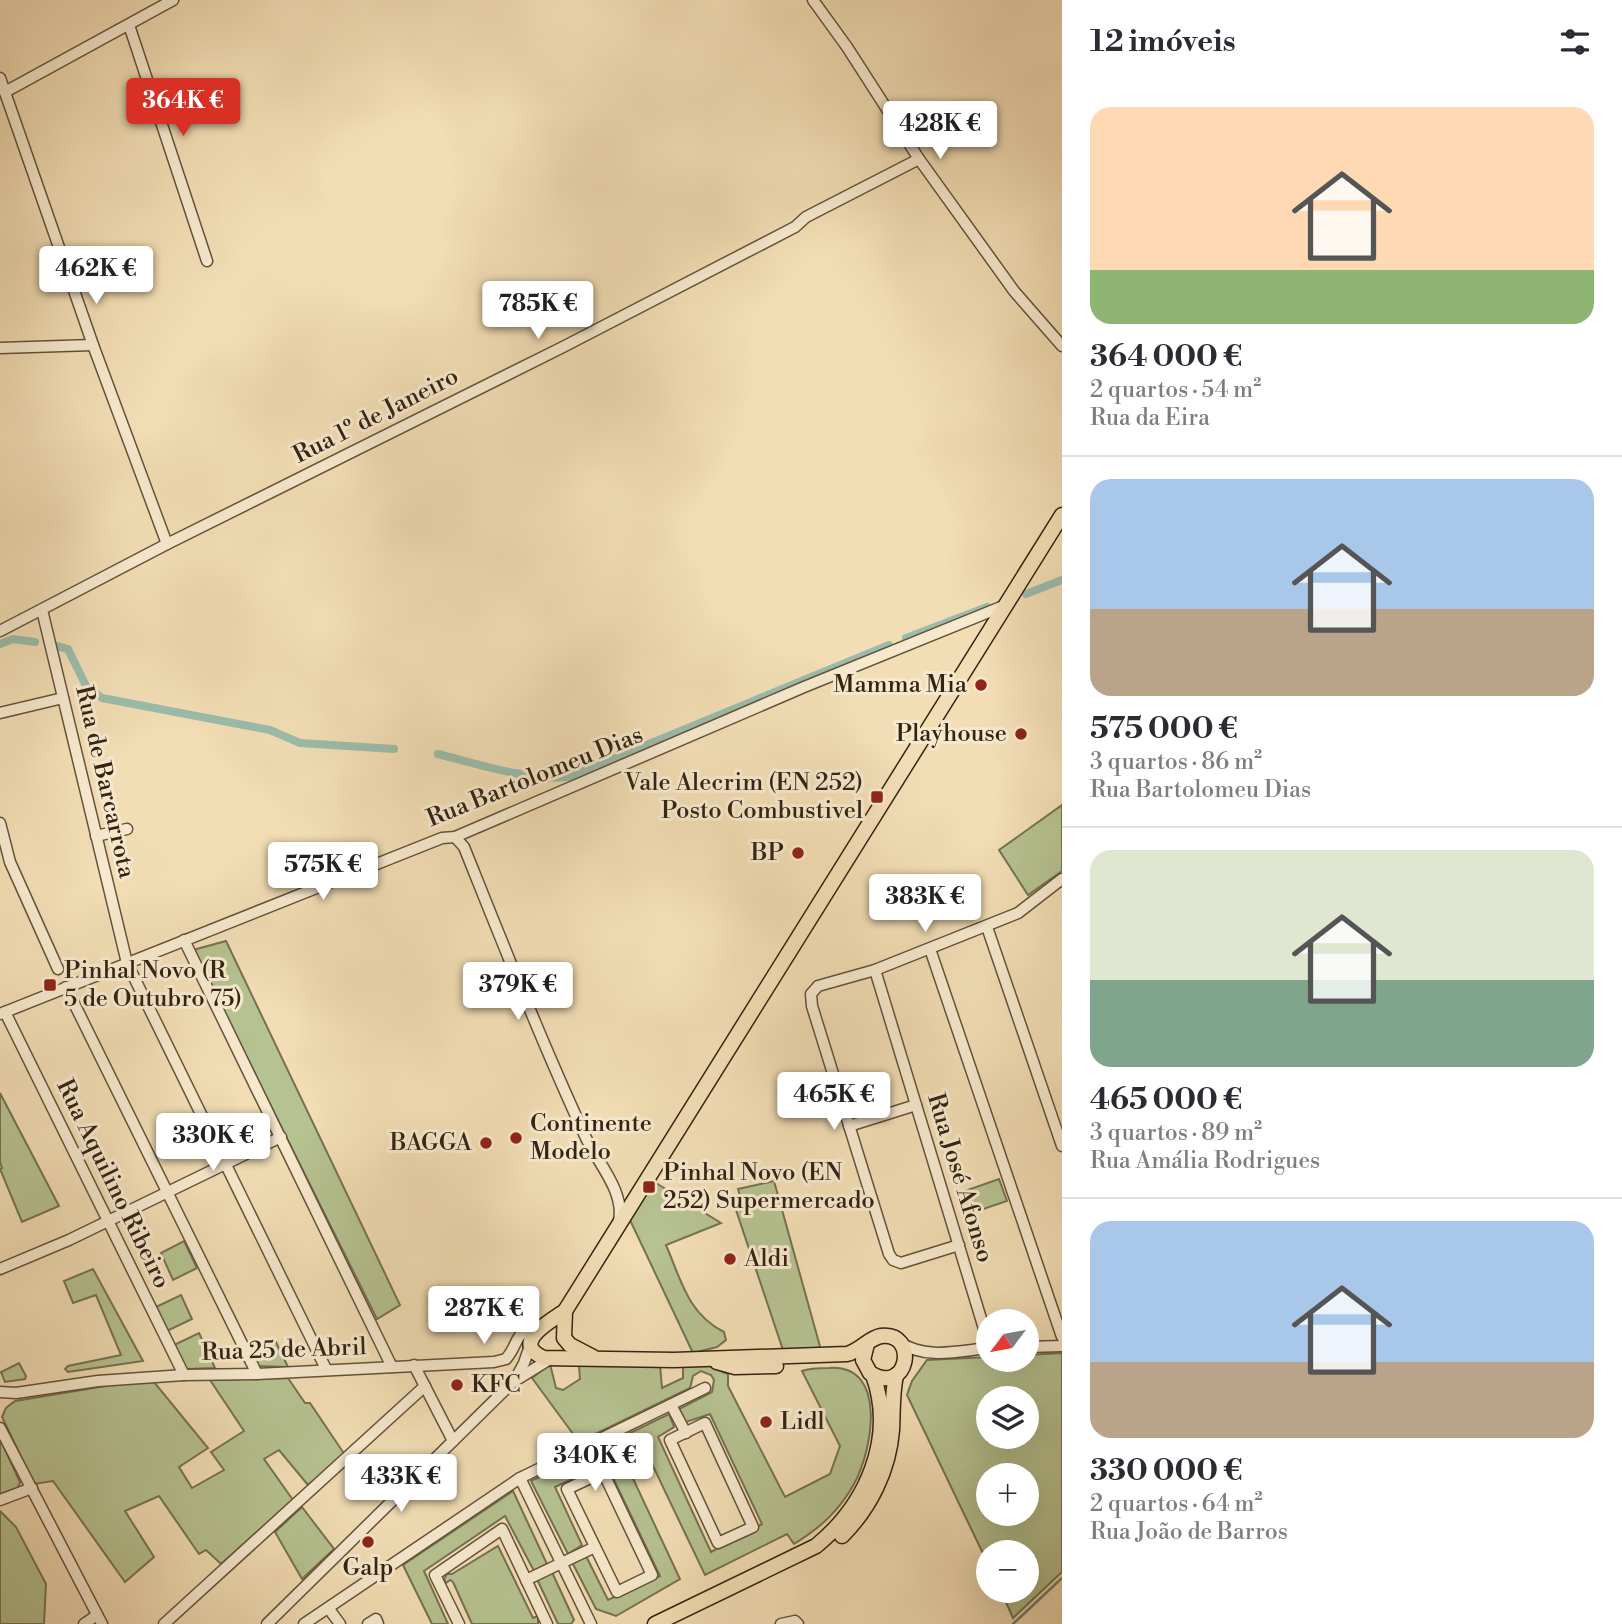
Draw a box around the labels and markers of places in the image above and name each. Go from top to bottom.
pin: 364K € [126,78,240,138]
pin: 428K € [883,102,997,161]
pin: 462K € [39,246,153,306]
pin: 785K € [481,282,595,341]
place label: Mamma Mia [833,670,968,700]
marker: Mamma Mia [973,677,989,693]
place label: Playhouse [896,719,1007,749]
marker: Playhouse [1013,726,1029,742]
place label: Vale Alecrim (EN 252) Posto Combustivel [623,768,863,826]
marker: Vale Alecrim (EN 252) Posto Combustivel [869,789,885,805]
place label: BP [750,838,784,868]
pin: 575K € [266,842,380,902]
marker: BP [790,845,806,861]
pin: 383K € [868,874,982,934]
place label: Pinhal Novo (R 5 de Outubro 75) [64,956,242,1014]
pin: 379K € [461,962,575,1022]
marker: Pinhal Novo (R 5 de Outubro 75) [42,977,58,993]
pin: 465K € [777,1072,891,1132]
place label: Continente Modelo [530,1109,652,1167]
pin: 330K € [156,1114,270,1173]
place label: BAGGA [389,1128,473,1158]
marker: Continente Modelo [508,1130,524,1146]
marker: BAGGA [478,1135,494,1151]
place label: Pinhal Novo (EN 252) Supermercado [663,1158,875,1216]
marker: Pinhal Novo (EN 252) Supermercado [641,1179,657,1195]
place label: Aldi [743,1244,789,1274]
marker: Aldi [722,1251,738,1267]
pin: 287K € [427,1286,541,1346]
place label: KFC [471,1370,521,1400]
marker: KFC [449,1377,465,1393]
place label: Lidl [780,1407,825,1437]
marker: Lidl [758,1414,774,1430]
pin: 340K € [538,1434,652,1493]
pin: 433K € [344,1454,458,1514]
marker: Galp [360,1534,376,1550]
place label: Galp [343,1553,393,1583]

